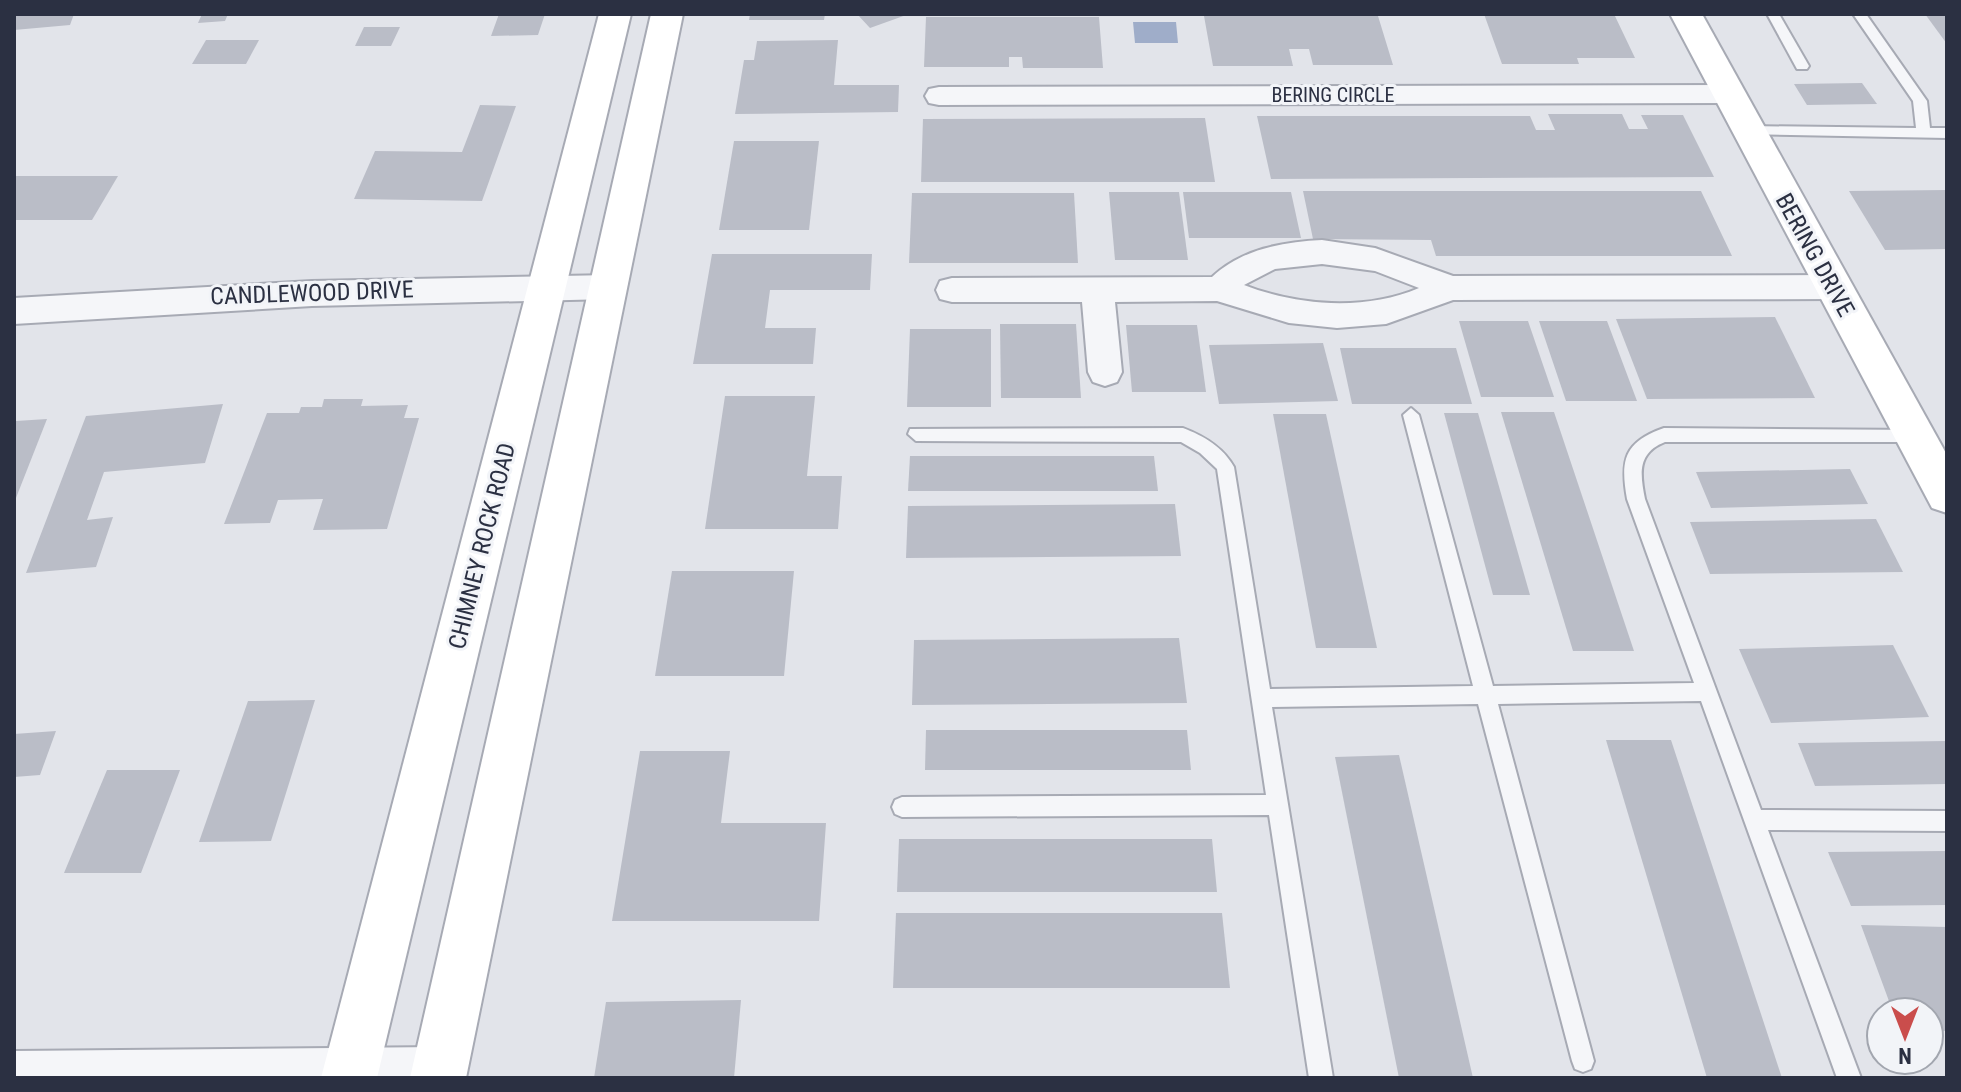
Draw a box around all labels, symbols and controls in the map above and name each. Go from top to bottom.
street label: BERING CIRCLE [1271,83,1395,107]
street label: BERING DRIVE [1770,189,1860,321]
street label: CANDLEWOOD DRIVE [210,275,414,311]
street label: CHIMNEY ROCK ROAD [443,440,521,652]
north arrow [1865,996,1945,1076]
text: N [1898,1043,1912,1068]

